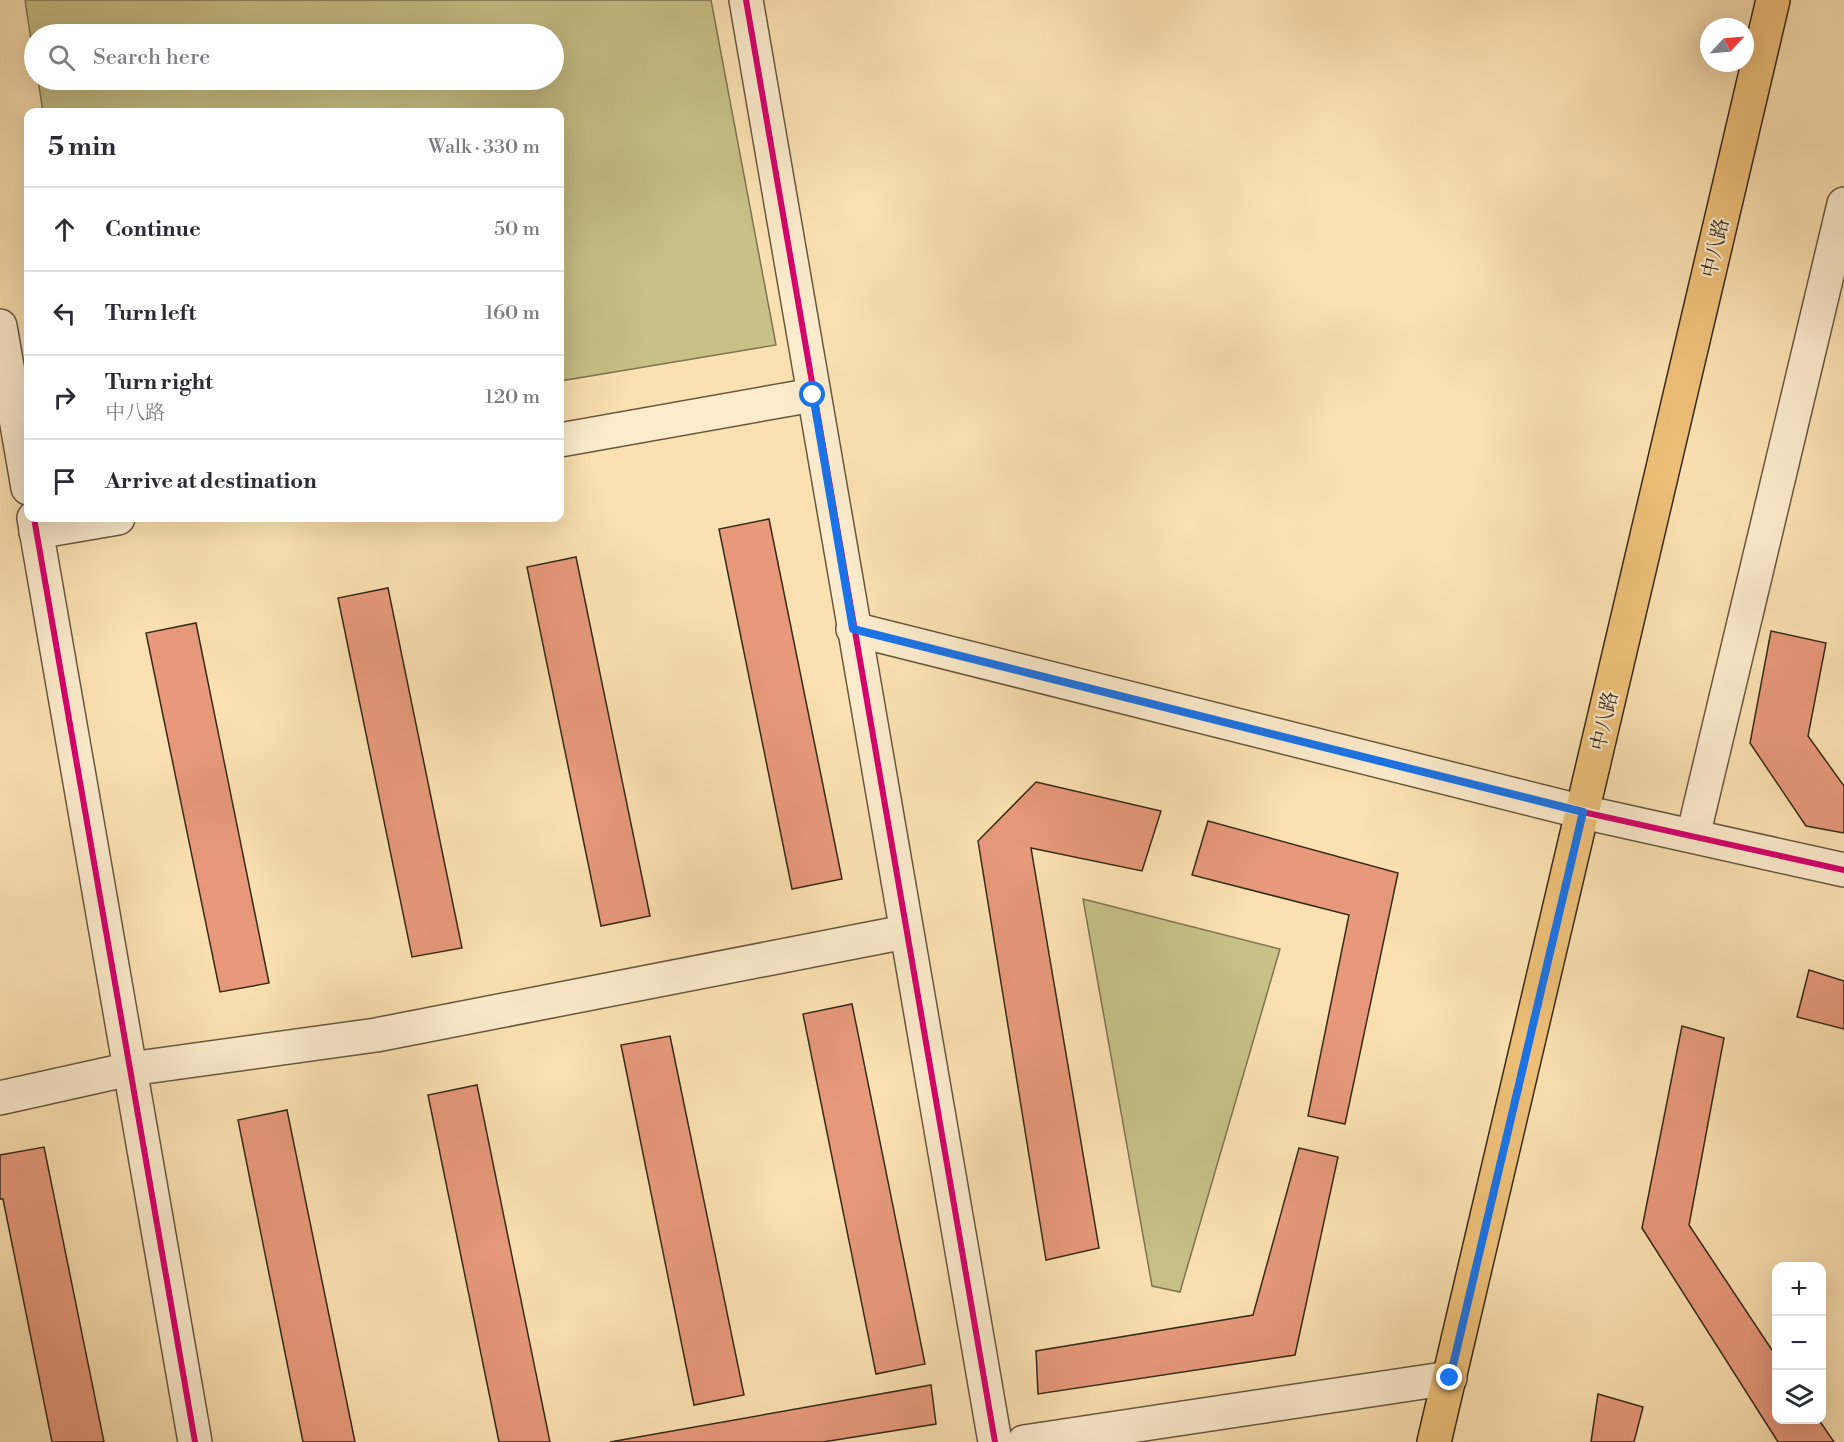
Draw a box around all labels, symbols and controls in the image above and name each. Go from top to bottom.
north arrow [1700,18,1754,72]
search box [24,24,564,90]
icon: search [45,41,78,74]
text: Search here [93,44,210,71]
text: 5 min [48,131,116,163]
text: Walk · 330 m [428,135,540,160]
icon: ahead [48,213,81,246]
text: Continue [105,216,201,243]
street label: 中八路 [1698,216,1735,280]
text: 50 m [494,217,540,242]
icon: left [48,297,81,330]
text: Turn left [105,300,196,327]
text: 160 m [485,301,540,326]
text: Turn right [105,369,213,396]
icon: right [48,381,81,414]
route start [799,381,825,407]
text: 120 m [485,385,540,410]
text: 中八路 [105,401,165,426]
icon: arrive [48,465,81,498]
text: Arrive at destination [105,468,317,495]
street label: 中八路 [1587,689,1624,753]
map controls [1772,1262,1826,1424]
button: + [1772,1262,1826,1316]
button: − [1772,1316,1826,1370]
route end [1436,1364,1462,1390]
button: layers [1772,1370,1826,1424]

